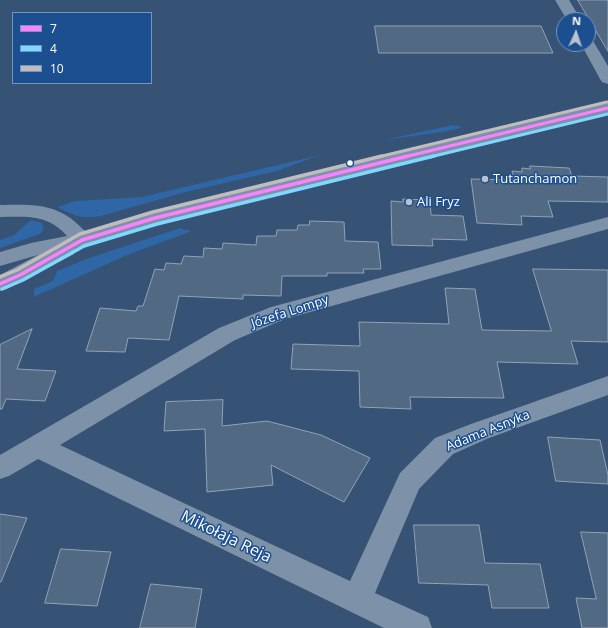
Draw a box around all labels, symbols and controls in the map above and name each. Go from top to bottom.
legend [12,12,152,84]
north arrow [556,12,596,52]
text: N [572,13,581,28]
text: 7 [50,20,57,37]
text: 4 [50,40,57,57]
text: 10 [50,60,64,77]
unlabelled marker [345,158,355,168]
place label: Tutanchamon [493,171,577,187]
marker: Tutanchamon [480,174,490,184]
place label: Ali Fryz [417,194,460,210]
marker: Ali Fryz [404,197,414,207]
street label: Józefa Lompy [249,292,331,332]
street label: Adama Asnyka [444,407,532,455]
street label: Mikołaja Reja [178,507,274,567]

